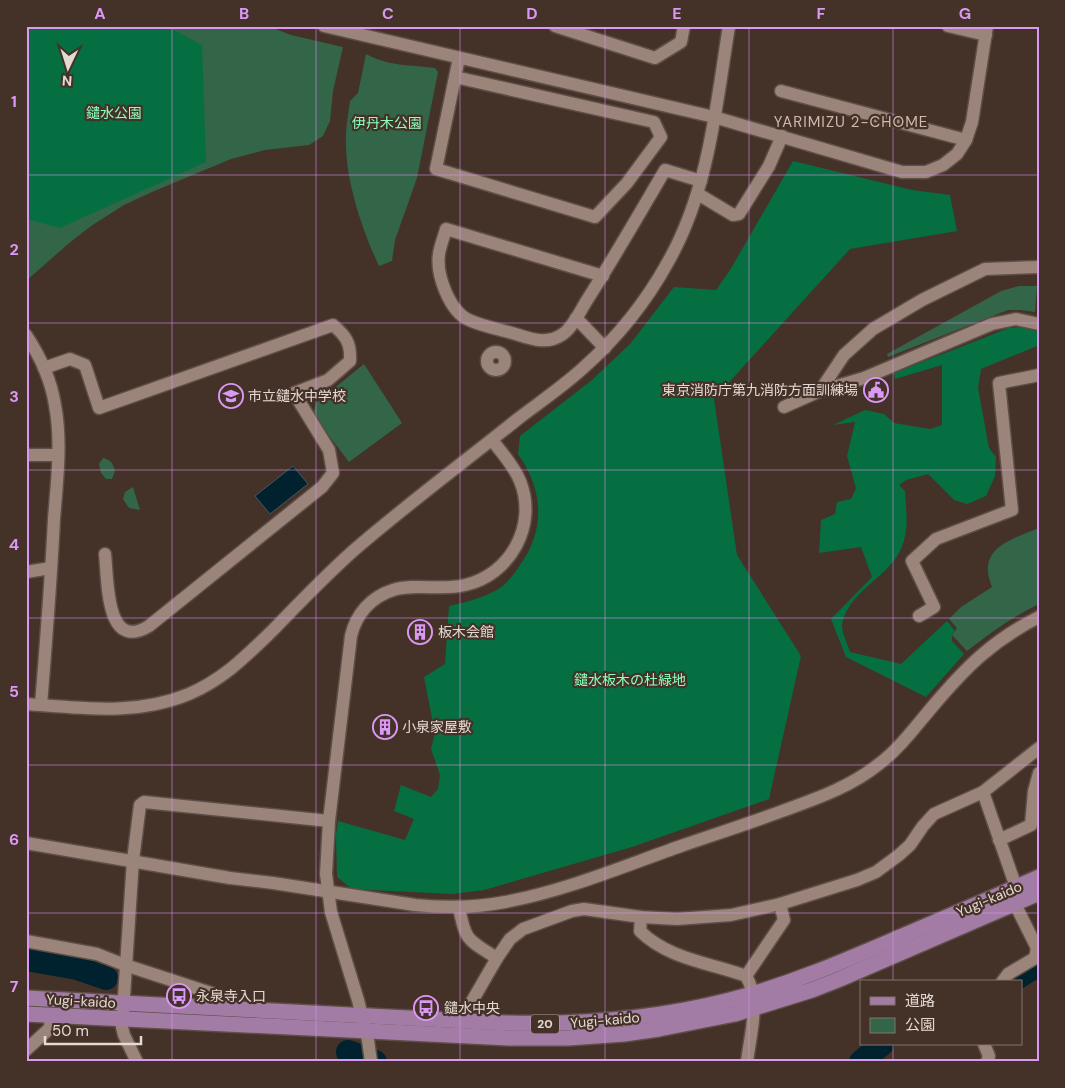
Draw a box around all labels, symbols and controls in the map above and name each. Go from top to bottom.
text: A [94,3,106,24]
text: B [239,3,249,24]
text: C [382,3,394,24]
text: D [526,3,538,24]
text: E [672,3,682,24]
text: F [817,3,826,24]
text: G [959,3,971,24]
north arrow [42,42,92,92]
text: N [61,72,73,90]
text: 1 [11,91,17,112]
park label: 鑓水公園 [86,104,142,122]
district label: YARIMIZU 2-CHOME [774,112,928,132]
park label: 伊丹木公園 [352,114,422,132]
text: 2 [9,239,19,260]
public building icon: 東京消防庁第九消防方面訓練場 [863,377,889,403]
place label: 東京消防庁第九消防方面訓練場 [662,381,858,399]
school or university icon: 市立鑓水中学校 [218,383,244,409]
text: 3 [9,386,19,407]
place label: 市立鑓水中学校 [248,387,346,405]
text: 4 [9,534,19,555]
building icon: 板木会館 [407,619,433,645]
place label: 板木会館 [438,623,494,641]
park label: 鑓水板木の杜緑地 [574,671,686,689]
text: 5 [9,681,19,702]
building icon: 小泉家屋敷 [372,714,398,740]
place label: 小泉家屋敷 [402,718,472,736]
text: 6 [9,829,19,850]
street label: Yugi-kaido [953,877,1025,921]
text: 7 [10,976,19,997]
legend [860,980,1022,1046]
bus stop icon: 永泉寺入口 [166,983,192,1009]
place label: 永泉寺入口 [196,987,266,1005]
street label: Yugi-kaido [46,990,116,1012]
text: 道路 [905,991,935,1011]
bus stop icon: 鑓水中央 [413,995,439,1021]
place label: 鑓水中央 [444,999,500,1017]
street label: Yugi-kaido [570,1008,640,1032]
scale bar [45,1013,141,1045]
road number: 20 [531,1014,559,1034]
text: 公園 [905,1015,935,1035]
text: 50 m [52,1021,89,1041]

